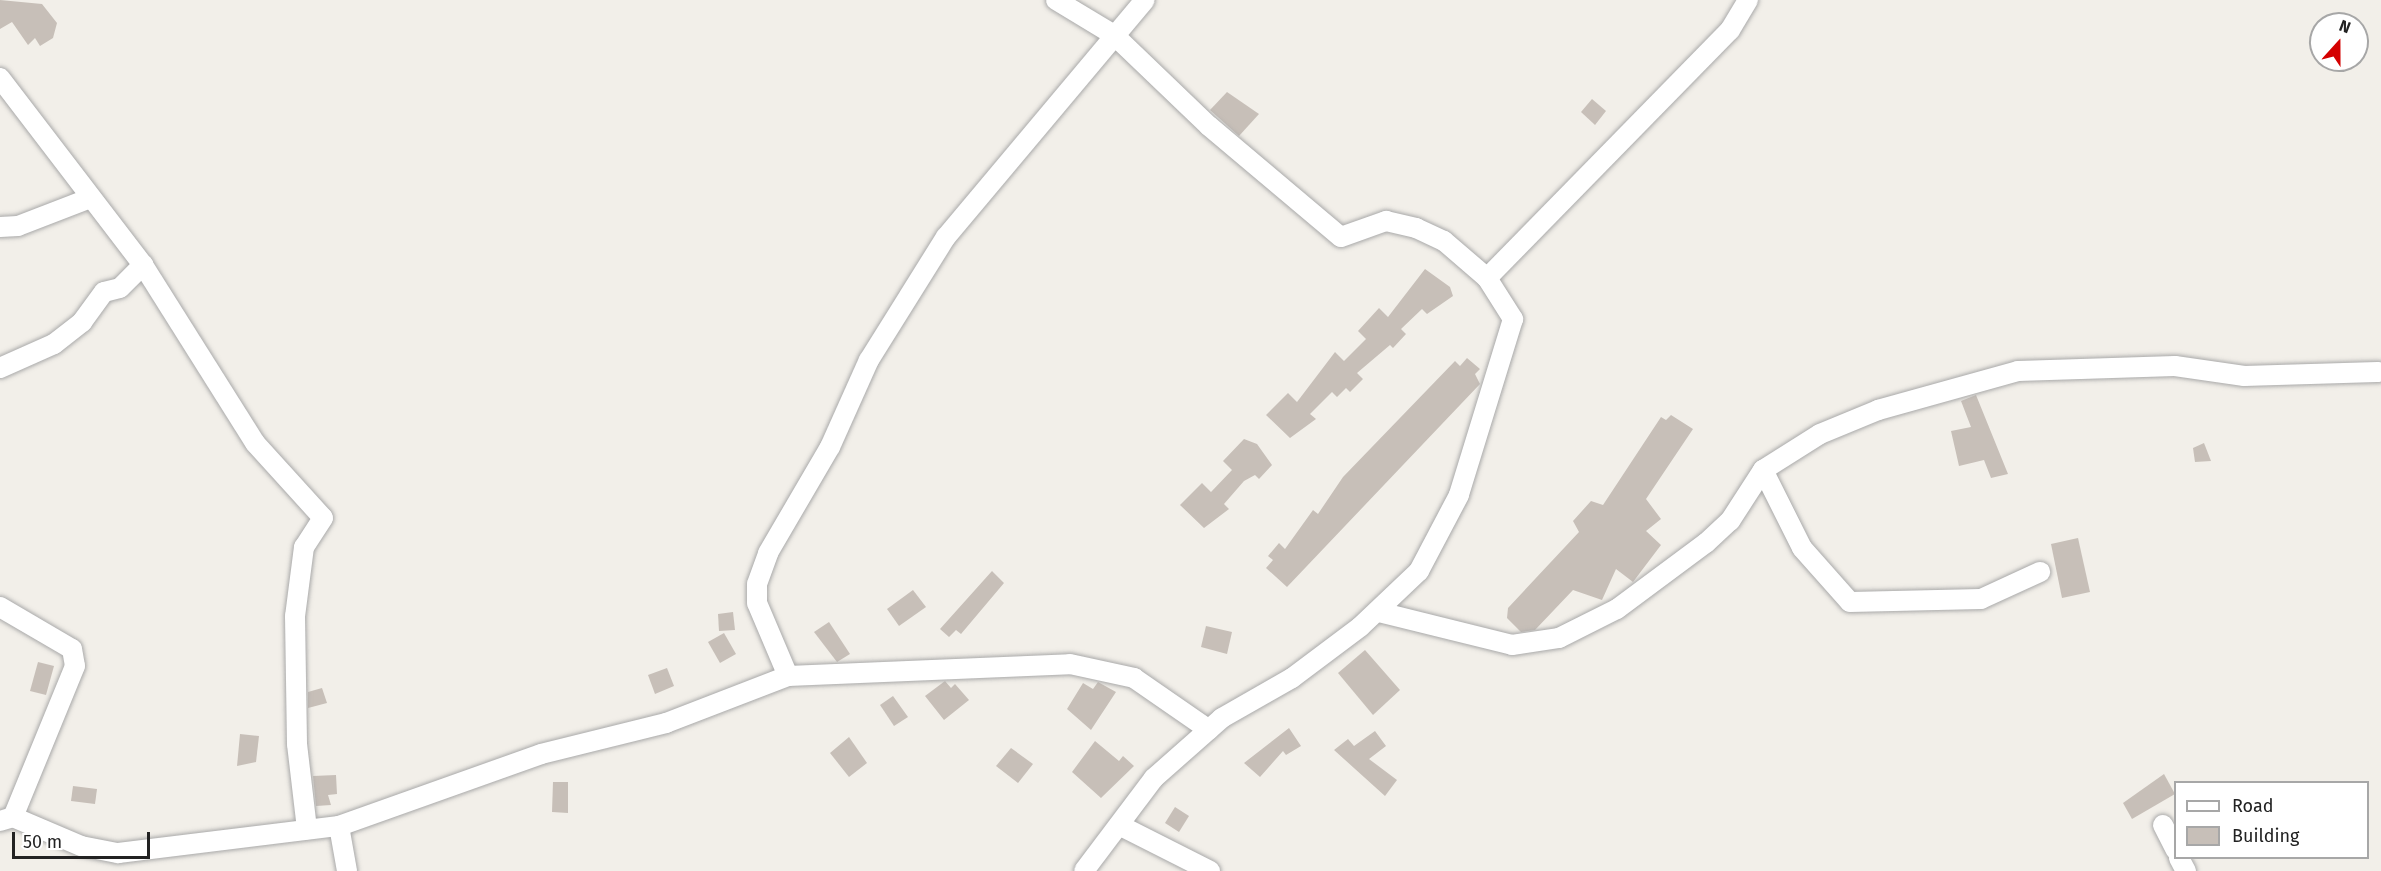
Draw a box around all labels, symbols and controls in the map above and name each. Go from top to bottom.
north arrow [2309,12,2369,72]
text: N [2337,16,2353,37]
legend [2174,781,2369,859]
text: Road [2232,795,2274,817]
scale bar [15,820,153,858]
text: Building [2232,825,2299,847]
text: 50 m [23,831,62,853]

